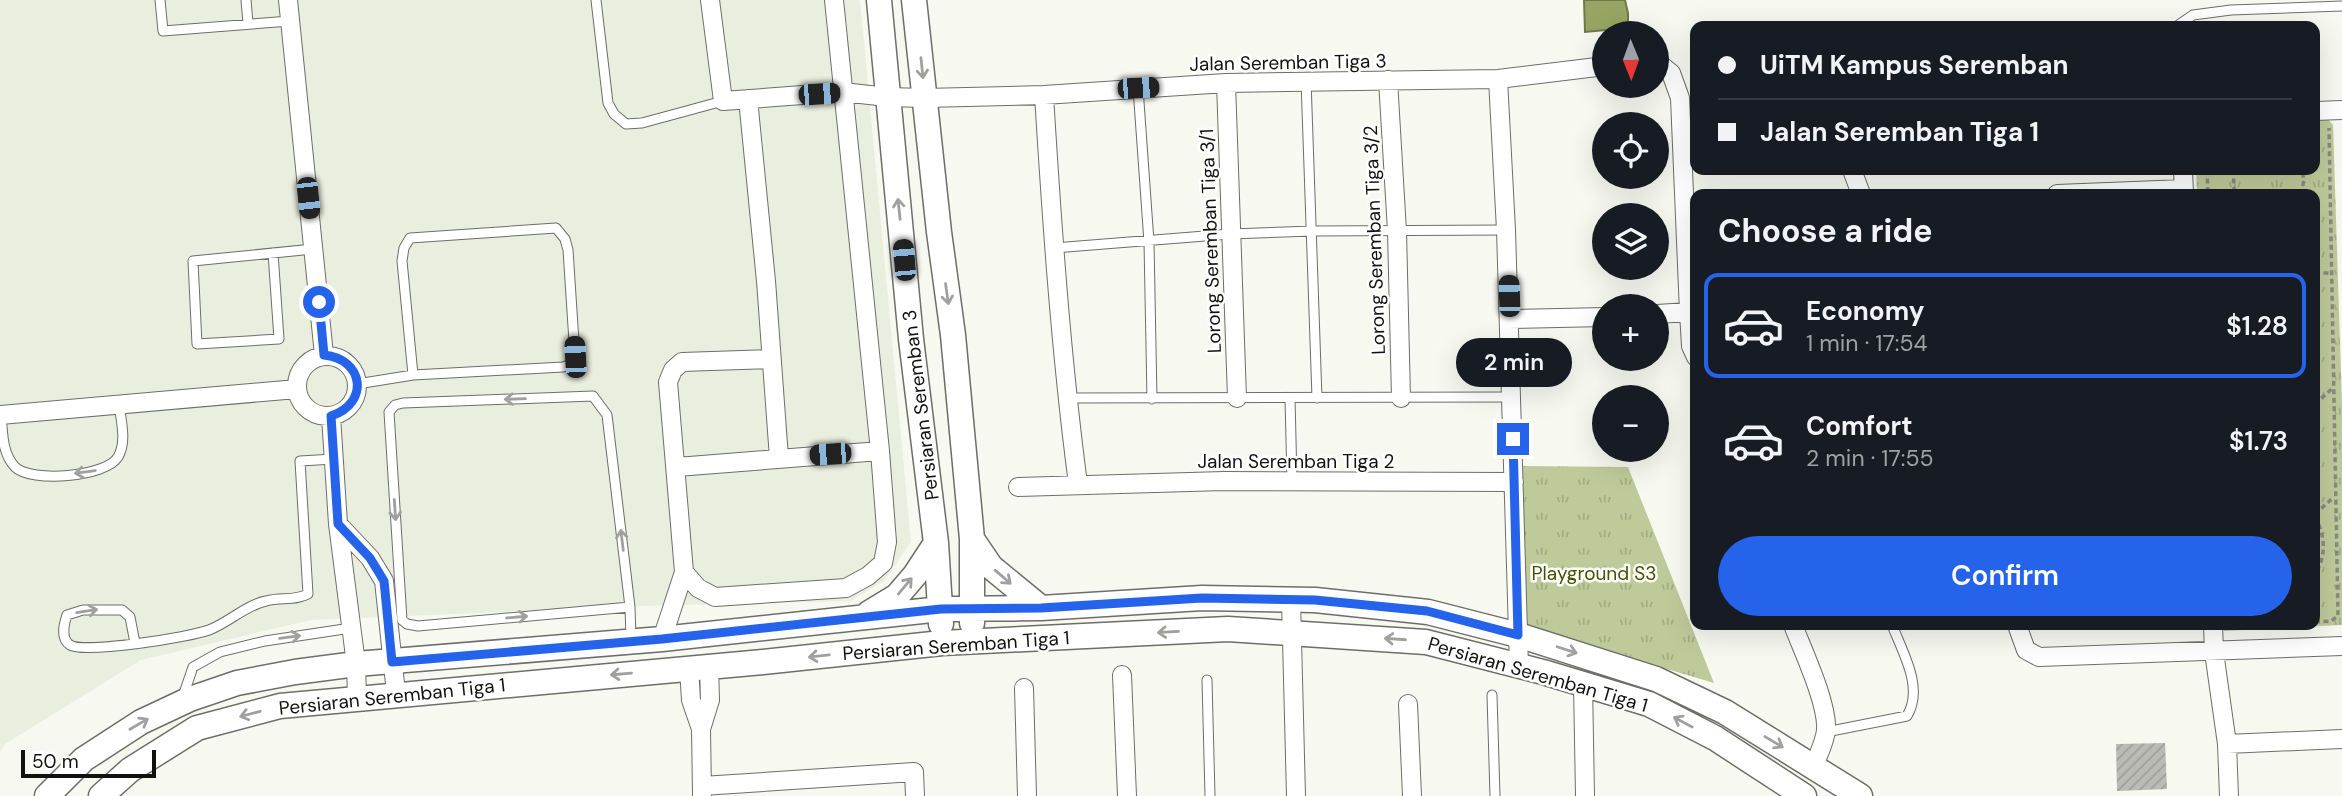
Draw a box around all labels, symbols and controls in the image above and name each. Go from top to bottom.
north arrow [1592,21,1670,98]
map controls [1592,21,1669,462]
street label: Jalan Seremban Tiga 3 [1189,48,1387,77]
text: UiTM Kampus Seremban [1760,48,2069,82]
one-way arrow [915,56,928,79]
car [1117,76,1160,100]
car [798,82,841,106]
button: locate [1592,112,1669,189]
text: Jalan Seremban Tiga 1 [1760,115,2039,149]
street label: Lorong Seremban Tiga 3/2 [1358,125,1391,355]
street label: Lorong Seremban Tiga 3/1 [1194,128,1227,354]
car [296,176,321,220]
one-way arrow [892,198,905,221]
button: layers [1592,203,1669,280]
text: Choose a ride [1718,210,1933,252]
car [892,238,917,282]
car [1498,275,1521,317]
one-way arrow [941,282,954,305]
route start [303,286,335,318]
button: + [1592,294,1669,371]
icon: car [1722,294,1785,357]
text: Economy [1806,294,1924,328]
street label: Persiaran Seremban 3 [896,308,945,502]
text: $1.28 [2226,309,2288,343]
text: 1 min · 17:54 [1806,328,1927,358]
car [564,335,587,379]
callout: 2 min [1455,338,1571,386]
text: 2 min [1484,347,1544,377]
button: − [1592,385,1669,462]
one-way arrow [504,392,527,406]
icon: car [1722,409,1785,472]
text: Comfort [1806,409,1912,443]
route end [1497,423,1529,455]
text: $1.73 [2229,424,2288,458]
car [809,442,852,466]
text: 2 min · 17:55 [1806,443,1934,473]
street label: Jalan Seremban Tiga 2 [1198,449,1395,474]
one-way arrow [74,466,97,479]
one-way arrow [389,498,402,520]
one-way arrow [615,529,628,551]
button: Confirm [1718,536,2292,616]
park label: Playground S3 [1532,561,1656,586]
one-way arrow [994,569,1012,585]
one-way arrow [898,578,913,596]
one-way arrow [75,604,97,617]
one-way arrow [506,610,528,623]
street label: Persiaran Seremban Tiga 1 [842,625,1070,666]
one-way arrow [1157,626,1180,639]
one-way arrow [278,630,301,643]
street label: Persiaran Seremban Tiga 1 [1425,631,1651,718]
one-way arrow [1385,632,1407,645]
one-way arrow [1555,645,1577,658]
one-way arrow [808,650,831,663]
one-way arrow [611,668,633,681]
street label: Persiaran Seremban Tiga 1 [278,672,507,721]
one-way arrow [239,708,261,721]
one-way arrow [1673,714,1694,728]
one-way arrow [128,717,148,731]
one-way arrow [1763,735,1783,749]
scale bar [21,747,156,779]
text: 50 m [32,749,79,774]

